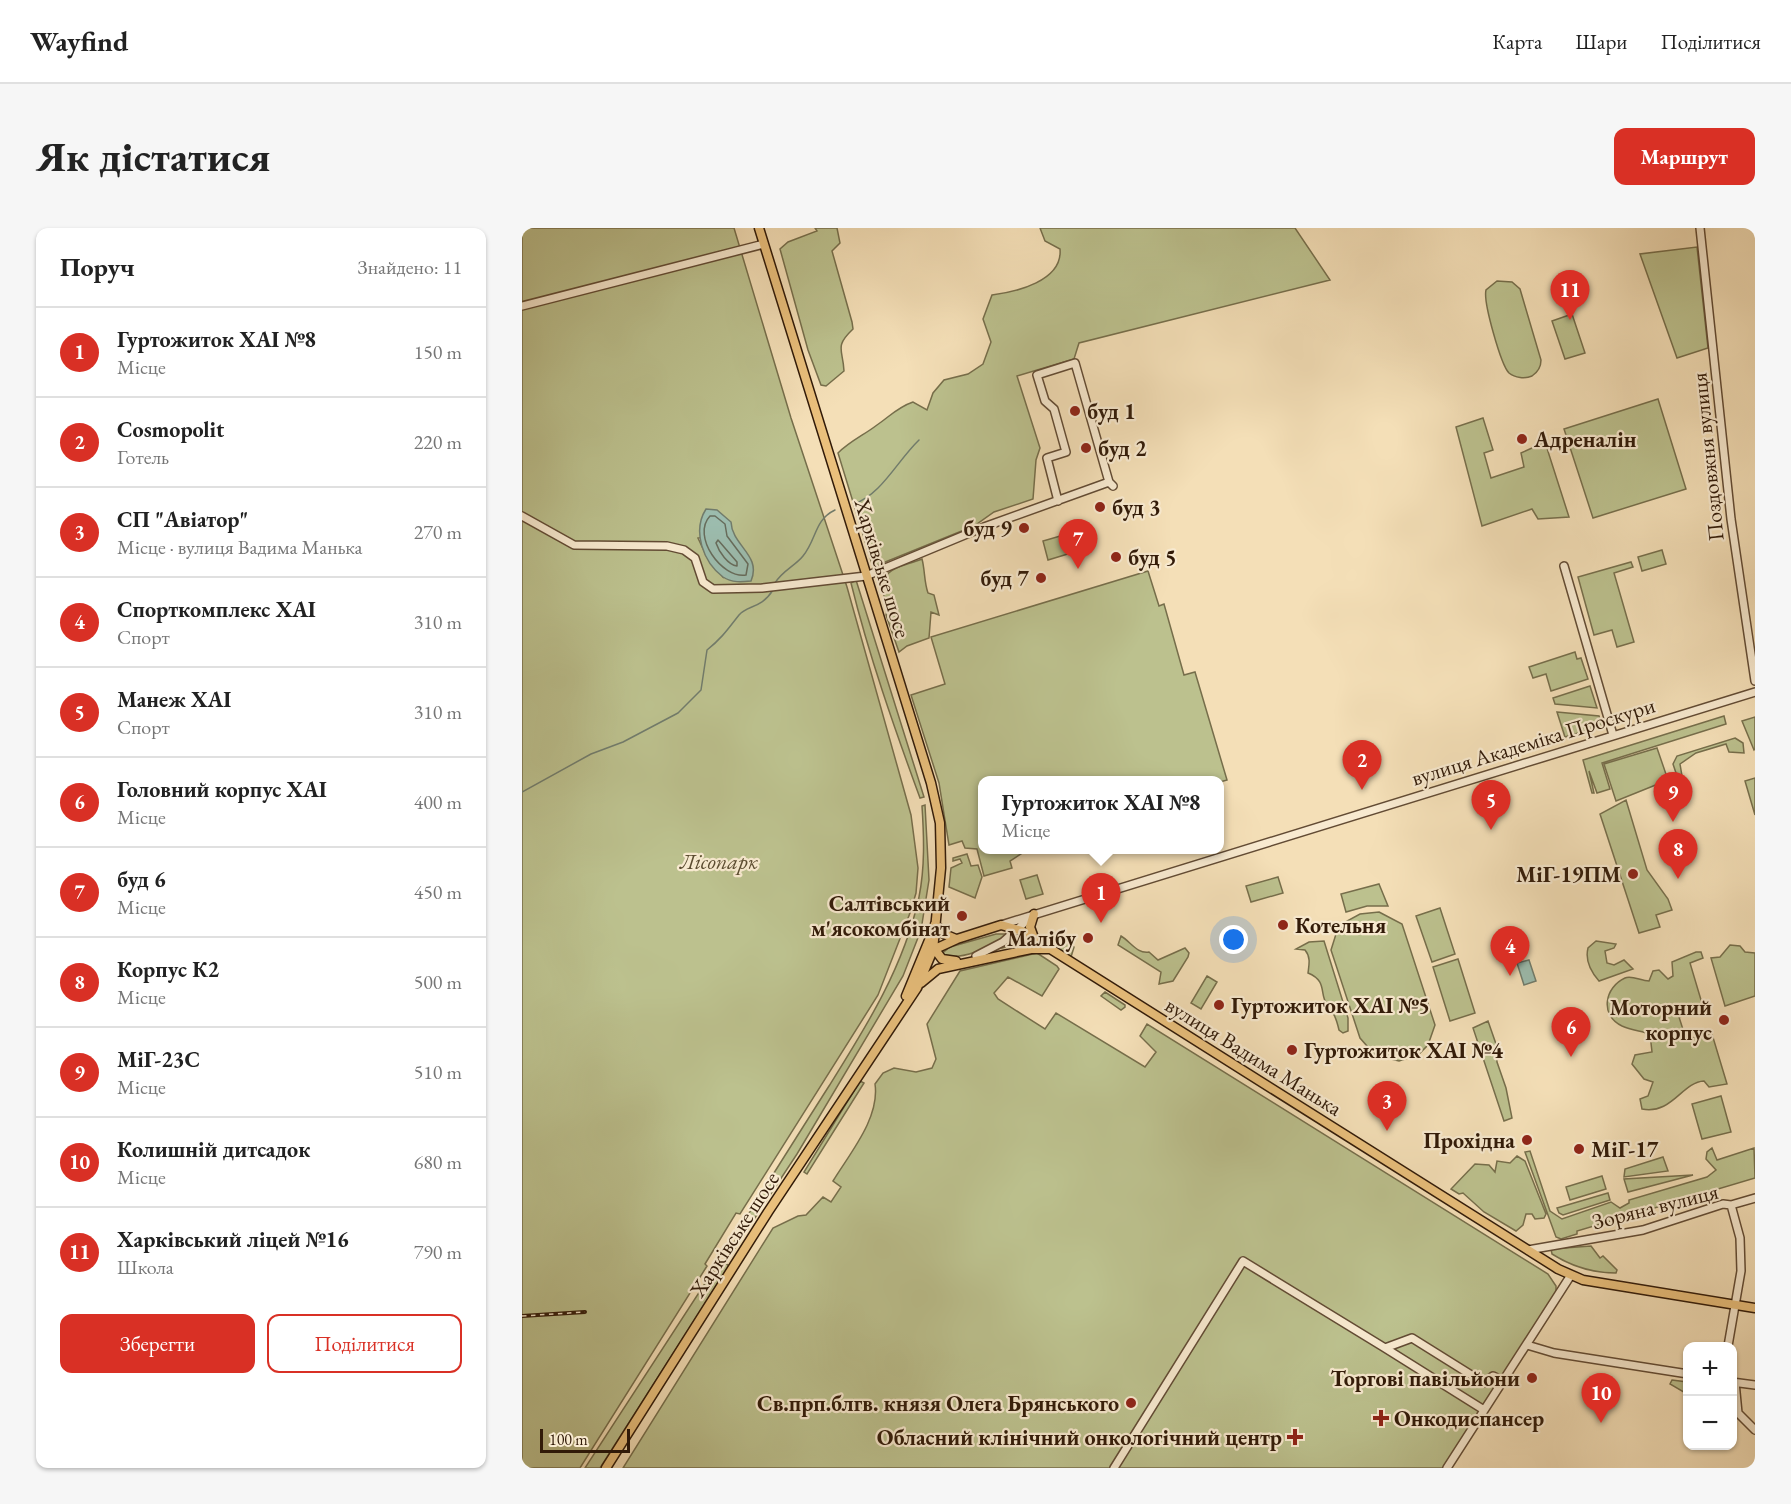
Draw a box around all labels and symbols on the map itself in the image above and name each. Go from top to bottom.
pin: 11 [1550,270,1590,320]
street label: Поздовжня вулиця [1684,371,1731,543]
place label: буд 1 [1087,397,1136,426]
marker: буд 1 [1068,404,1082,418]
place label: Адреналін [1533,425,1637,454]
marker: Адреналін [1515,432,1529,446]
place label: буд 2 [1098,434,1147,463]
marker: буд 2 [1079,441,1093,455]
place label: буд 3 [1112,493,1161,522]
street label: Харківське шосе [847,494,918,642]
marker: буд 3 [1093,500,1107,514]
place label: буд 9 [963,514,1012,543]
pin: 7 [1058,520,1098,569]
marker: буд 9 [1017,521,1031,535]
place label: буд 5 [1128,543,1177,572]
marker: буд 5 [1109,550,1123,564]
place label: буд 7 [980,564,1029,593]
marker: буд 7 [1034,571,1048,585]
street label: вулиця Академіка Проскури [1408,690,1659,792]
pin: 2 [1342,740,1382,790]
pin: 9 [1654,772,1692,822]
pin: 5 [1472,780,1510,830]
pin: 8 [1658,830,1698,879]
park label: Лісопарк [679,847,759,876]
place label: МіГ-19ПМ [1516,860,1621,889]
marker: МіГ-19ПМ [1626,867,1640,881]
pin: 1 [1082,874,1120,923]
place label: Салтівський м'ясокомбінат [811,889,950,943]
marker: Салтівський м'ясокомбінат [955,909,969,923]
place label: Котельня [1295,911,1387,940]
marker: Котельня [1276,918,1290,932]
place label: Малібу [1007,924,1076,953]
your location [1219,925,1248,954]
pin: 4 [1490,926,1530,976]
marker: Малібу [1081,931,1095,945]
street label: вулиця Вадима Манька [1160,990,1348,1123]
place label: Гуртожиток ХАІ №5 [1231,991,1430,1020]
place label: Моторний корпус [1610,993,1712,1047]
marker: Гуртожиток ХАІ №5 [1212,998,1226,1012]
pin: 6 [1552,1008,1590,1057]
marker: Моторний корпус [1717,1013,1731,1027]
place label: Гуртожиток ХАІ №4 [1304,1036,1503,1065]
marker: Гуртожиток ХАІ №4 [1285,1043,1299,1057]
pin: 3 [1368,1082,1406,1131]
place label: Прохідна [1423,1126,1515,1155]
marker: Прохідна [1520,1133,1534,1147]
place label: МіГ-17 [1591,1135,1659,1164]
marker: МіГ-17 [1572,1142,1586,1156]
street label: Харківське шосе [682,1165,786,1304]
street label: Зоряна вулиця [1589,1177,1721,1236]
place label: Торгові павільйони [1331,1364,1520,1393]
marker: Торгові павільйони [1525,1371,1539,1385]
pin: 10 [1582,1374,1620,1423]
place label: Cв.прп.блгв. князя Олега Брянського [757,1389,1119,1418]
marker: Cв.прп.блгв. князя Олега Брянського [1124,1396,1138,1410]
place label: Онкодиспансер [1394,1404,1544,1433]
marker: Онкодиспансер [1372,1409,1390,1427]
place label: Обласний клінічний онкологічний центр [877,1423,1282,1452]
scale bar [540,1426,630,1454]
marker: Обласний клінічний онкологічний центр [1286,1428,1304,1446]

